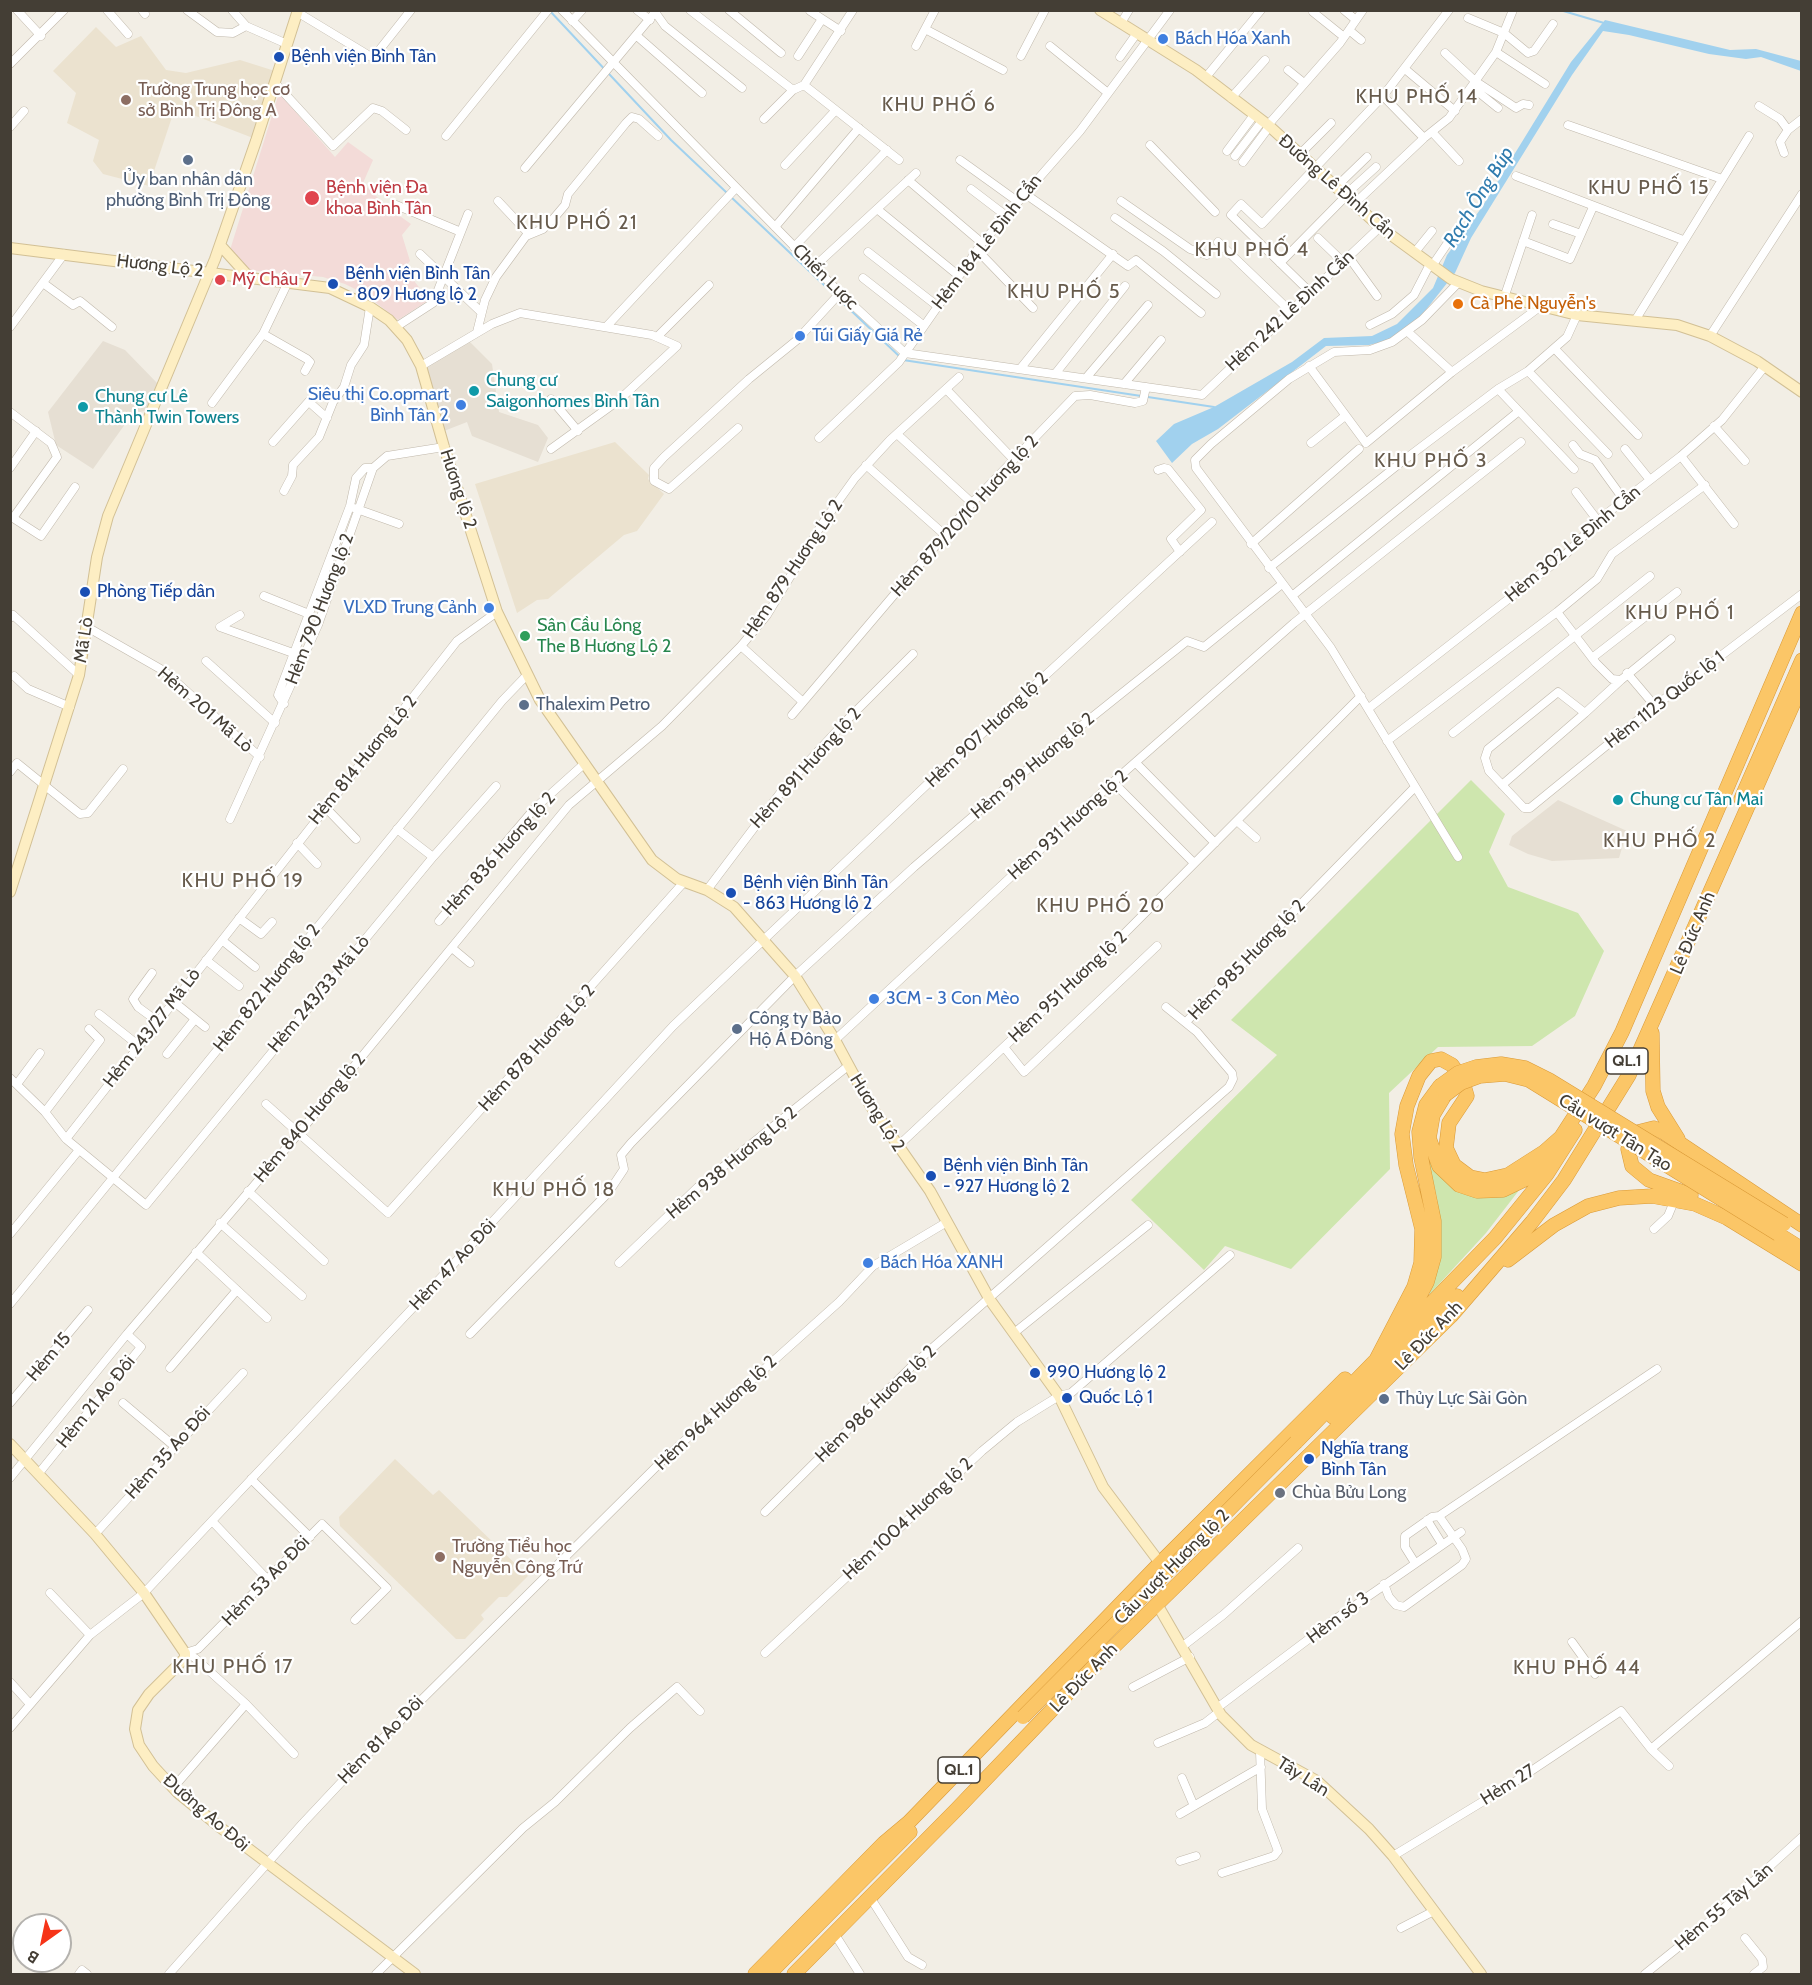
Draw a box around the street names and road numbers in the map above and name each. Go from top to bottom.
street label: Đường Lê Đình Cẩn [1274,130,1400,244]
street label: Hẻm 184 Lê Đình Cẩn [928,170,1046,314]
street label: Chiến Lược [788,240,862,314]
street label: Hẻm 242 Lê Đình Cẩn [1221,246,1359,376]
street label: Hương Lộ 2 [115,250,205,282]
street label: Hẻm 879/20/10 Hương lộ 2 [887,431,1043,601]
street label: Hương lộ 2 [435,446,481,532]
street label: Hẻm 302 Lê Đình Cẩn [1501,481,1645,607]
street label: Hẻm 879 Hương Lộ 2 [739,495,847,643]
street label: Hẻm 790 Hương lộ 2 [281,531,359,687]
street label: Mã Lò [70,616,98,664]
street label: Hẻm 1123 Quốc lộ 1 [1601,647,1729,753]
street label: Hẻm 201 Mã Lò [153,663,257,757]
street label: Hẻm 907 Hương lộ 2 [921,668,1053,792]
street label: Hẻm 814 Hương Lộ 2 [304,691,422,829]
street label: Hẻm 891 Hương lộ 2 [746,703,866,833]
street label: Hẻm 919 Hương lộ 2 [967,708,1099,824]
street label: Hẻm 931 Hương lộ 2 [1004,766,1132,884]
street label: Hẻm 836 Hương lộ 2 [438,788,560,920]
street label: Lê Đức Anh [1666,888,1720,978]
street label: Hẻm 985 Hương lộ 2 [1184,895,1310,1025]
street label: Hẻm 822 Hương lộ 2 [209,920,325,1056]
street label: Hẻm 951 Hương lộ 2 [1004,927,1132,1047]
street label: Hẻm 243/33 Mã Lò [264,931,374,1057]
street label: Hẻm 243/27 Mã Lò [99,964,205,1092]
street label: Hẻm 878 Hương Lộ 2 [474,980,600,1116]
road number: QL.1 [1606,1048,1648,1074]
street label: Hẻm 840 Hương lộ 2 [250,1049,370,1187]
street label: Hương Lộ 2 [845,1070,909,1156]
street label: Cầu vượt Tân Tạo [1554,1089,1676,1177]
street label: Hẻm 938 Hương Lộ 2 [662,1102,802,1224]
street label: Hẻm 47 Ao Đôi [405,1215,501,1315]
street label: Lê Đức Anh [1391,1297,1467,1375]
street label: Hẻm 15 [22,1328,76,1386]
street label: Hẻm 986 Hương lộ 2 [811,1341,941,1467]
street label: Hẻm 21 Ao Đôi [52,1351,140,1453]
street label: Hẻm 964 Hương lộ 2 [651,1351,781,1475]
street label: Hẻm 35 Ao Đôi [121,1402,215,1504]
street label: Hẻm 1004 Hương lộ 2 [839,1453,977,1585]
street label: Cầu vượt Hương lộ 2 [1110,1505,1234,1629]
street label: Hẻm 53 Ao Đôi [218,1532,314,1630]
street label: Hẻm số 3 [1302,1588,1374,1648]
street label: Lê Đức Anh [1046,1639,1122,1717]
street label: Hẻm 81 Ao Đôi [334,1691,428,1789]
street label: Tây Lân [1273,1753,1333,1801]
road number: QL.1 [938,1757,980,1783]
street label: Hẻm 27 [1477,1760,1539,1810]
street label: Đường Ao Đôi [158,1770,254,1856]
street label: Hẻm 55 Tây Lân [1671,1859,1777,1955]

